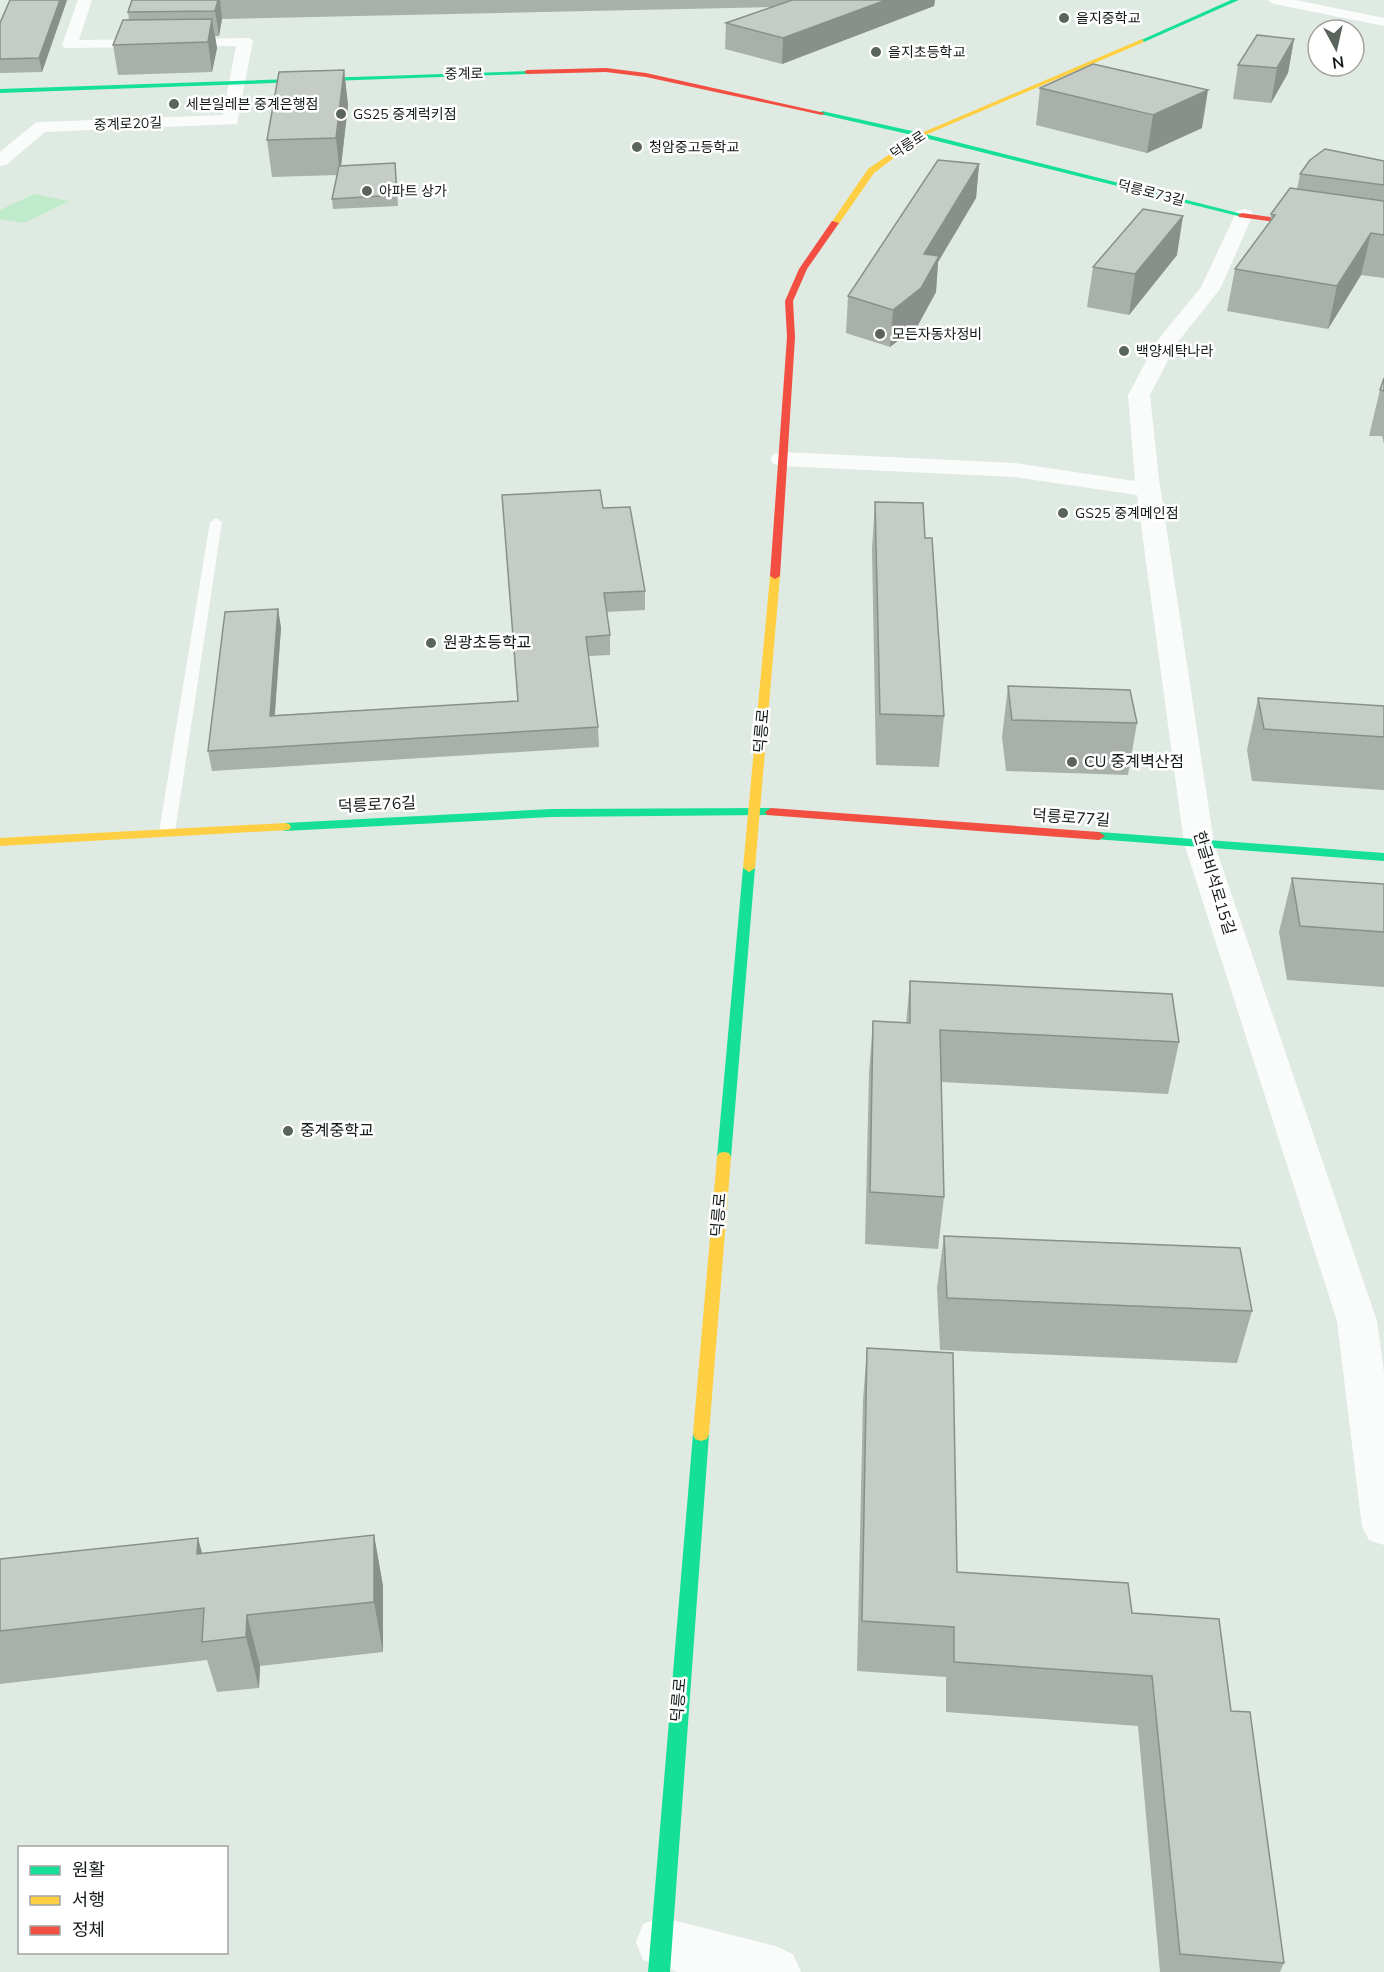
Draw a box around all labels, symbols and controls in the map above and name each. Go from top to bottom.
place label: 을지중학교 [1076,9,1141,28]
marker: 을지중학교 [1057,11,1071,25]
north arrow [1306,18,1366,78]
place label: 을지초등학교 [888,43,965,62]
marker: 을지초등학교 [869,45,883,59]
text: N [1330,50,1345,74]
street label: 중계로 [445,64,484,84]
place label: 세븐일레븐 중계은행점 [186,95,318,114]
marker: 세븐일레븐 중계은행점 [167,97,181,111]
place label: GS25 중계럭키점 [353,105,457,124]
marker: GS25 중계럭키점 [334,107,348,121]
street label: 중계로20길 [94,113,162,135]
street label: 덕릉로 [887,126,929,163]
place label: 청암중고등학교 [649,138,739,157]
marker: 청암중고등학교 [630,140,644,154]
street label: 덕릉로73길 [1116,176,1186,210]
place label: 아파트 상가 [379,182,447,201]
marker: 아파트 상가 [360,184,374,198]
place label: 모든자동차정비 [892,325,982,344]
marker: 모든자동차정비 [873,327,887,341]
place label: 백양세탁나라 [1136,342,1213,361]
marker: 백양세탁나라 [1117,344,1131,358]
place label: GS25 중계메인점 [1075,504,1179,523]
marker: GS25 중계메인점 [1056,506,1070,520]
place label: 원광초등학교 [443,632,531,654]
marker: 원광초등학교 [424,636,438,650]
street label: 덕릉로 [749,708,775,754]
place label: CU 중계벽산점 [1084,751,1184,773]
marker: CU 중계벽산점 [1065,755,1079,769]
street label: 덕릉로76길 [337,792,417,818]
street label: 덕릉로77길 [1031,804,1111,832]
street label: 한글비석로15길 [1188,828,1240,938]
place label: 중계중학교 [300,1120,374,1142]
marker: 중계중학교 [281,1124,295,1138]
street label: 덕릉로 [706,1192,732,1238]
street label: 덕릉로 [666,1677,692,1723]
legend [18,1846,228,1954]
text: 원활 [72,1858,105,1882]
text: 서행 [72,1888,105,1912]
text: 정체 [72,1918,105,1942]

